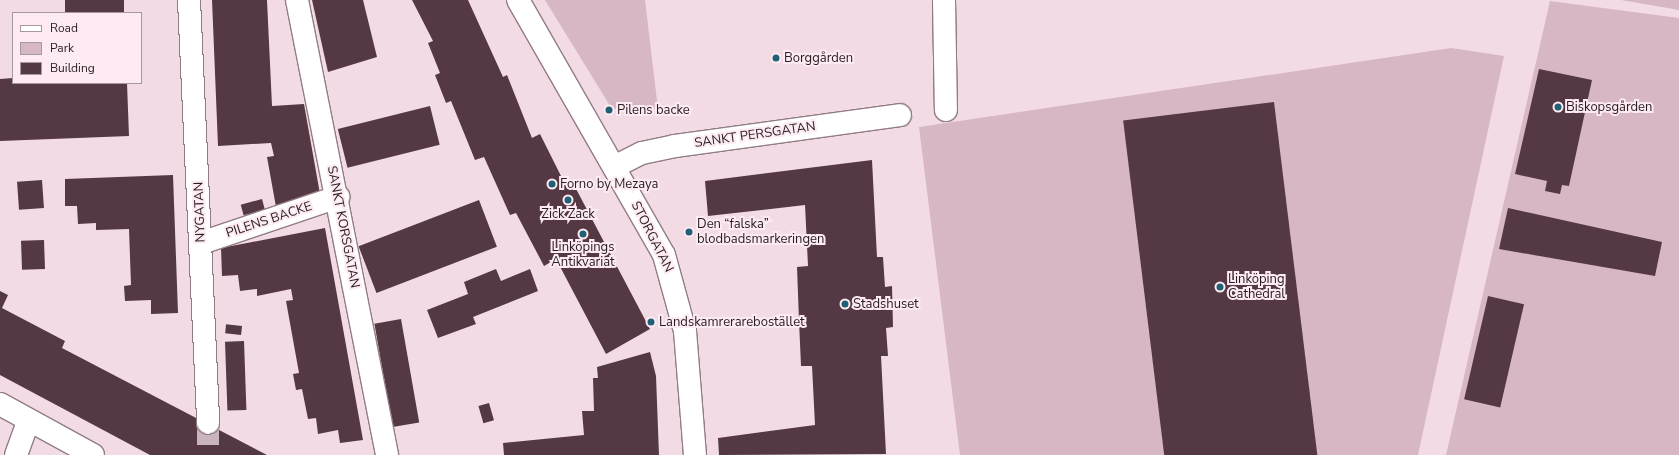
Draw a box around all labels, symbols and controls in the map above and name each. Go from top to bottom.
legend [12,12,142,84]
text: Road [50,20,78,36]
text: Park [50,40,74,56]
place label: Borggården [784,50,853,66]
marker: Borggården [771,53,781,63]
text: Building [50,60,95,76]
place label: Biskopsgården [1566,99,1652,115]
place label: Pilens backe [617,102,690,118]
marker: Biskopsgården [1553,102,1563,112]
marker: Pilens backe [604,105,614,115]
street label: SANKT PERSGATAN [693,119,817,151]
street label: SANKT KORSGATAN [323,165,363,289]
place label: Forno by Mezaya [560,176,658,192]
marker: Forno by Mezaya [547,179,557,189]
street label: NYGATAN [191,181,209,243]
marker: Zick Zack [563,195,573,205]
street label: PILENS BACKE [224,199,314,241]
street label: STORGATAN [627,199,677,275]
place label: Zick Zack [541,206,595,222]
place label: Den “falska” blodbadsmarkeringen [697,217,824,248]
marker: Den “falska” blodbadsmarkeringen [684,227,694,237]
marker: Linköpings Antikvariat [578,229,588,239]
place label: Linköpings Antikvariat [551,240,615,271]
place label: Linköping Cathedral [1228,272,1285,303]
marker: Linköping Cathedral [1215,282,1225,292]
place label: Stadshuset [853,296,919,312]
marker: Stadshuset [840,299,850,309]
place label: Landskamrerarebostället [659,314,805,330]
marker: Landskamrerarebostället [646,317,656,327]

